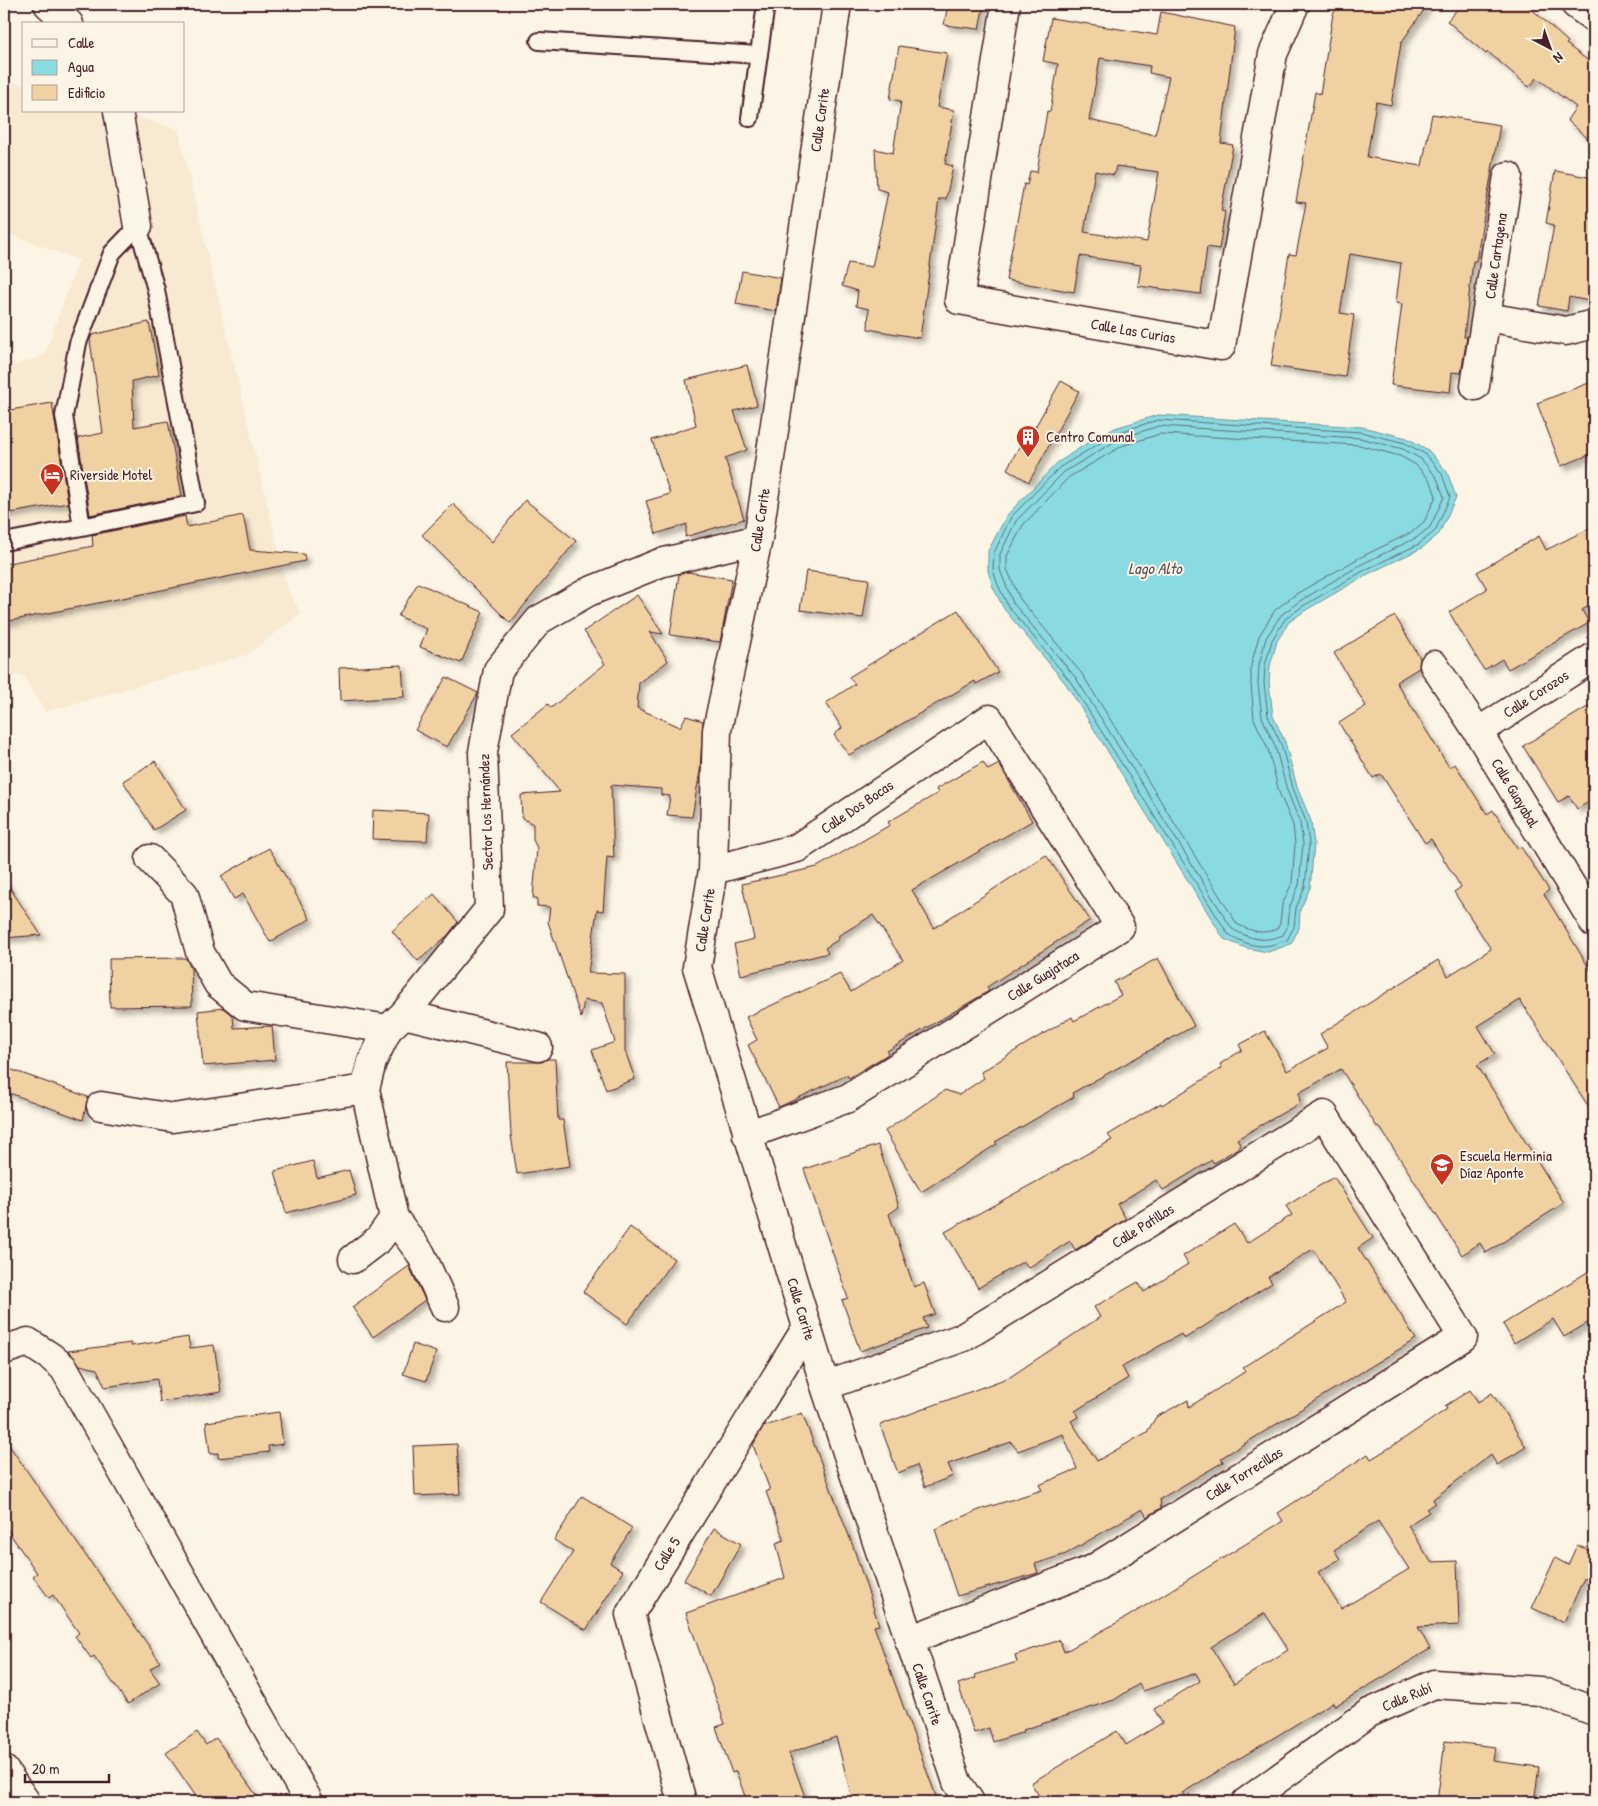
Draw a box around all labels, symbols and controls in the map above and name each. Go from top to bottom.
legend [22,22,185,112]
north arrow [1526,22,1576,72]
text: Calle [68,32,95,53]
text: N [1549,49,1568,68]
text: Agua [68,56,94,77]
text: Edificio [68,82,105,103]
street label: Calle Carite [805,87,834,153]
street label: Calle Cartagena [1479,212,1512,300]
street label: Calle Las Curias [1089,313,1177,348]
building icon: Centro Comunal [1015,424,1041,458]
place label: Centro Comunal [1046,426,1135,447]
hotel icon: Riverside Motel [39,462,65,496]
place label: Riverside Motel [70,464,152,485]
street label: Calle Carite [744,486,775,553]
water label: Lago Alto [1128,557,1183,579]
street label: Calle Corozos [1499,664,1573,723]
street label: Sector Los Hernández [473,753,498,871]
street label: Calle Guayabal [1487,754,1544,831]
street label: Calle Dos Bocas [816,774,897,839]
street label: Calle Carite [689,886,720,953]
street label: Calle Guajataca [1003,945,1083,1006]
place label: Escuela Herminia Díaz Aponte [1460,1145,1552,1183]
school or university icon: Escuela Herminia Díaz Aponte [1429,1152,1455,1186]
street label: Calle Patillas [1108,1198,1178,1253]
street label: Calle Carite [782,1275,821,1343]
street label: Calle Torrecillas [1201,1441,1287,1506]
street label: Calle 5 [648,1532,685,1575]
street label: Calle Carite [907,1660,948,1728]
street label: Calle Rubí [1379,1677,1435,1716]
scale bar [25,1751,109,1783]
text: 20 m [32,1758,59,1779]

